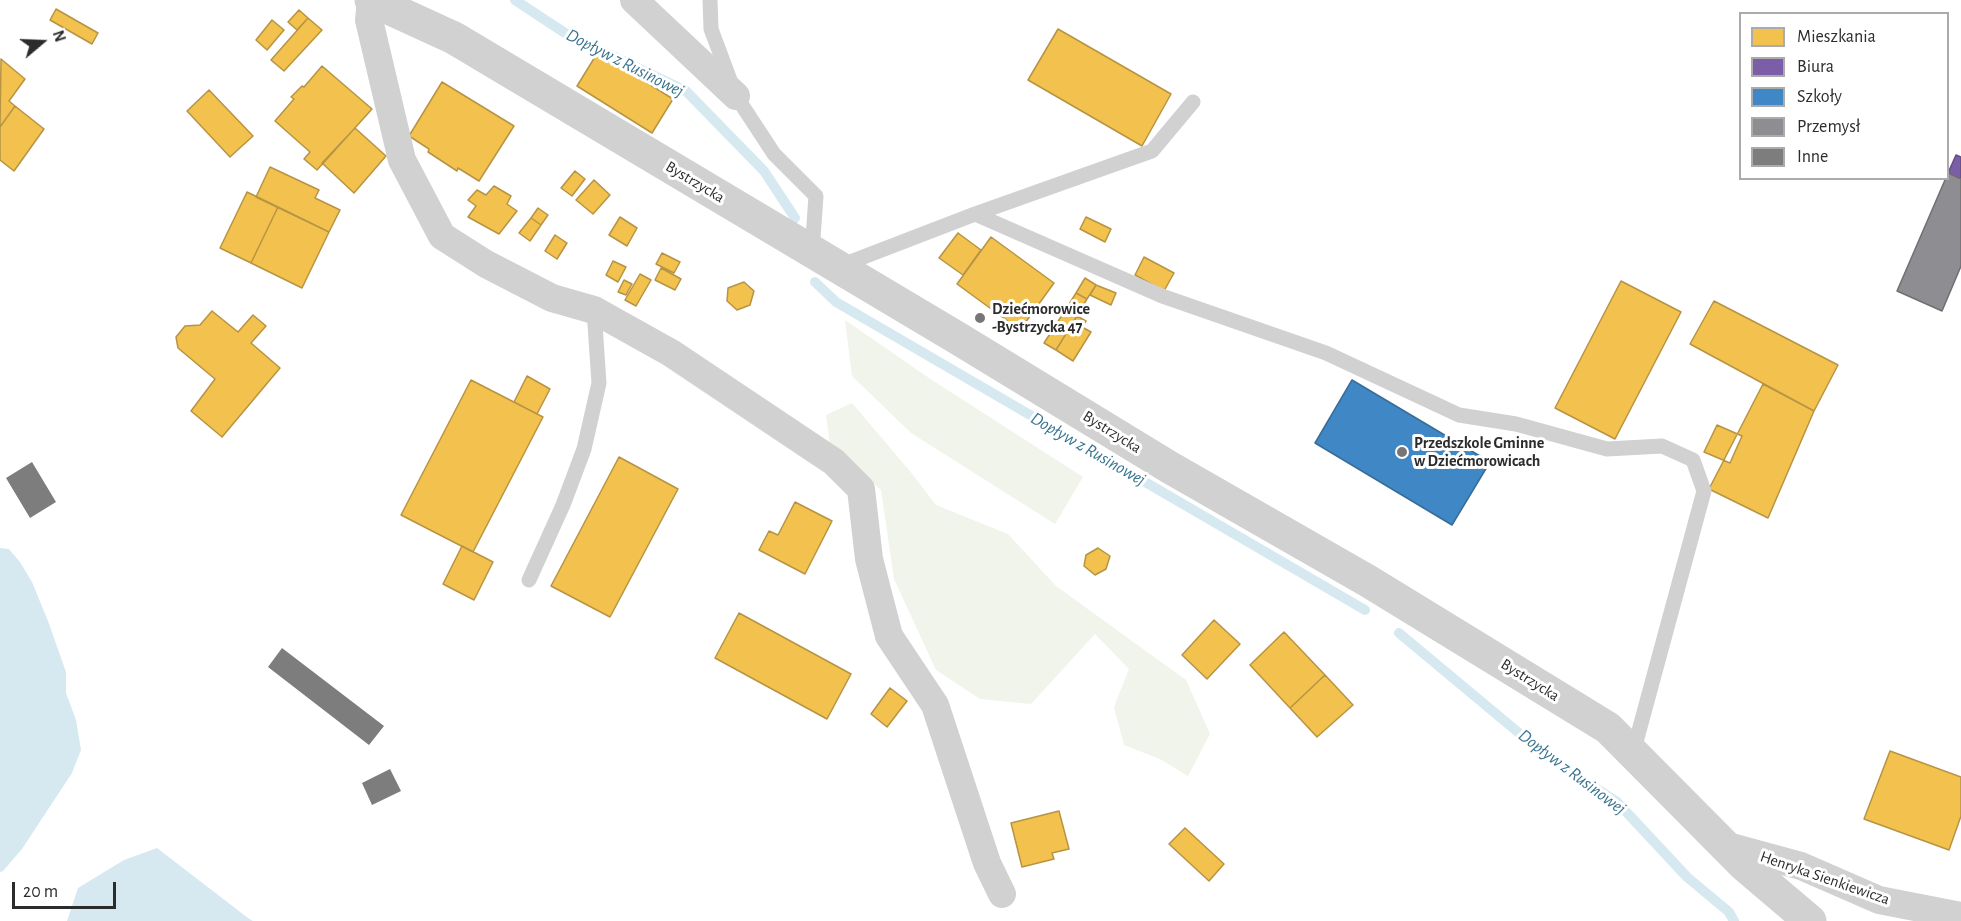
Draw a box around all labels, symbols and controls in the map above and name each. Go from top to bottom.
north arrow [12,12,72,72]
legend [1739,12,1949,180]
water label: Dopływ z Rusinowej [563,24,687,102]
text: N [50,28,68,44]
text: Mieszkania [1797,28,1876,46]
text: Biura [1797,58,1834,76]
text: Szkoły [1797,88,1842,106]
text: Przemysł [1797,118,1860,136]
text: Inne [1797,148,1828,166]
street label: Bystrzycka [662,157,728,207]
place label: Dziećmorowice -Bystrzycka 47 [992,299,1090,337]
marker: Dziećmorowice -Bystrzycka 47 [973,311,987,325]
water label: Dopływ z Rusinowej [1027,407,1149,491]
street label: Bystrzycka [1079,407,1145,457]
place label: Przedszkole Gminne w Dziećmorowicach [1414,433,1544,471]
marker: Przedszkole Gminne w Dziećmorowicach [1395,445,1409,459]
street label: Bystrzycka [1497,655,1563,705]
water label: Dopływ z Rusinowej [1514,725,1630,819]
street label: Henryka Sienkiewicza [1758,847,1892,909]
scale bar [15,870,118,908]
text: 20 m [23,883,58,901]

